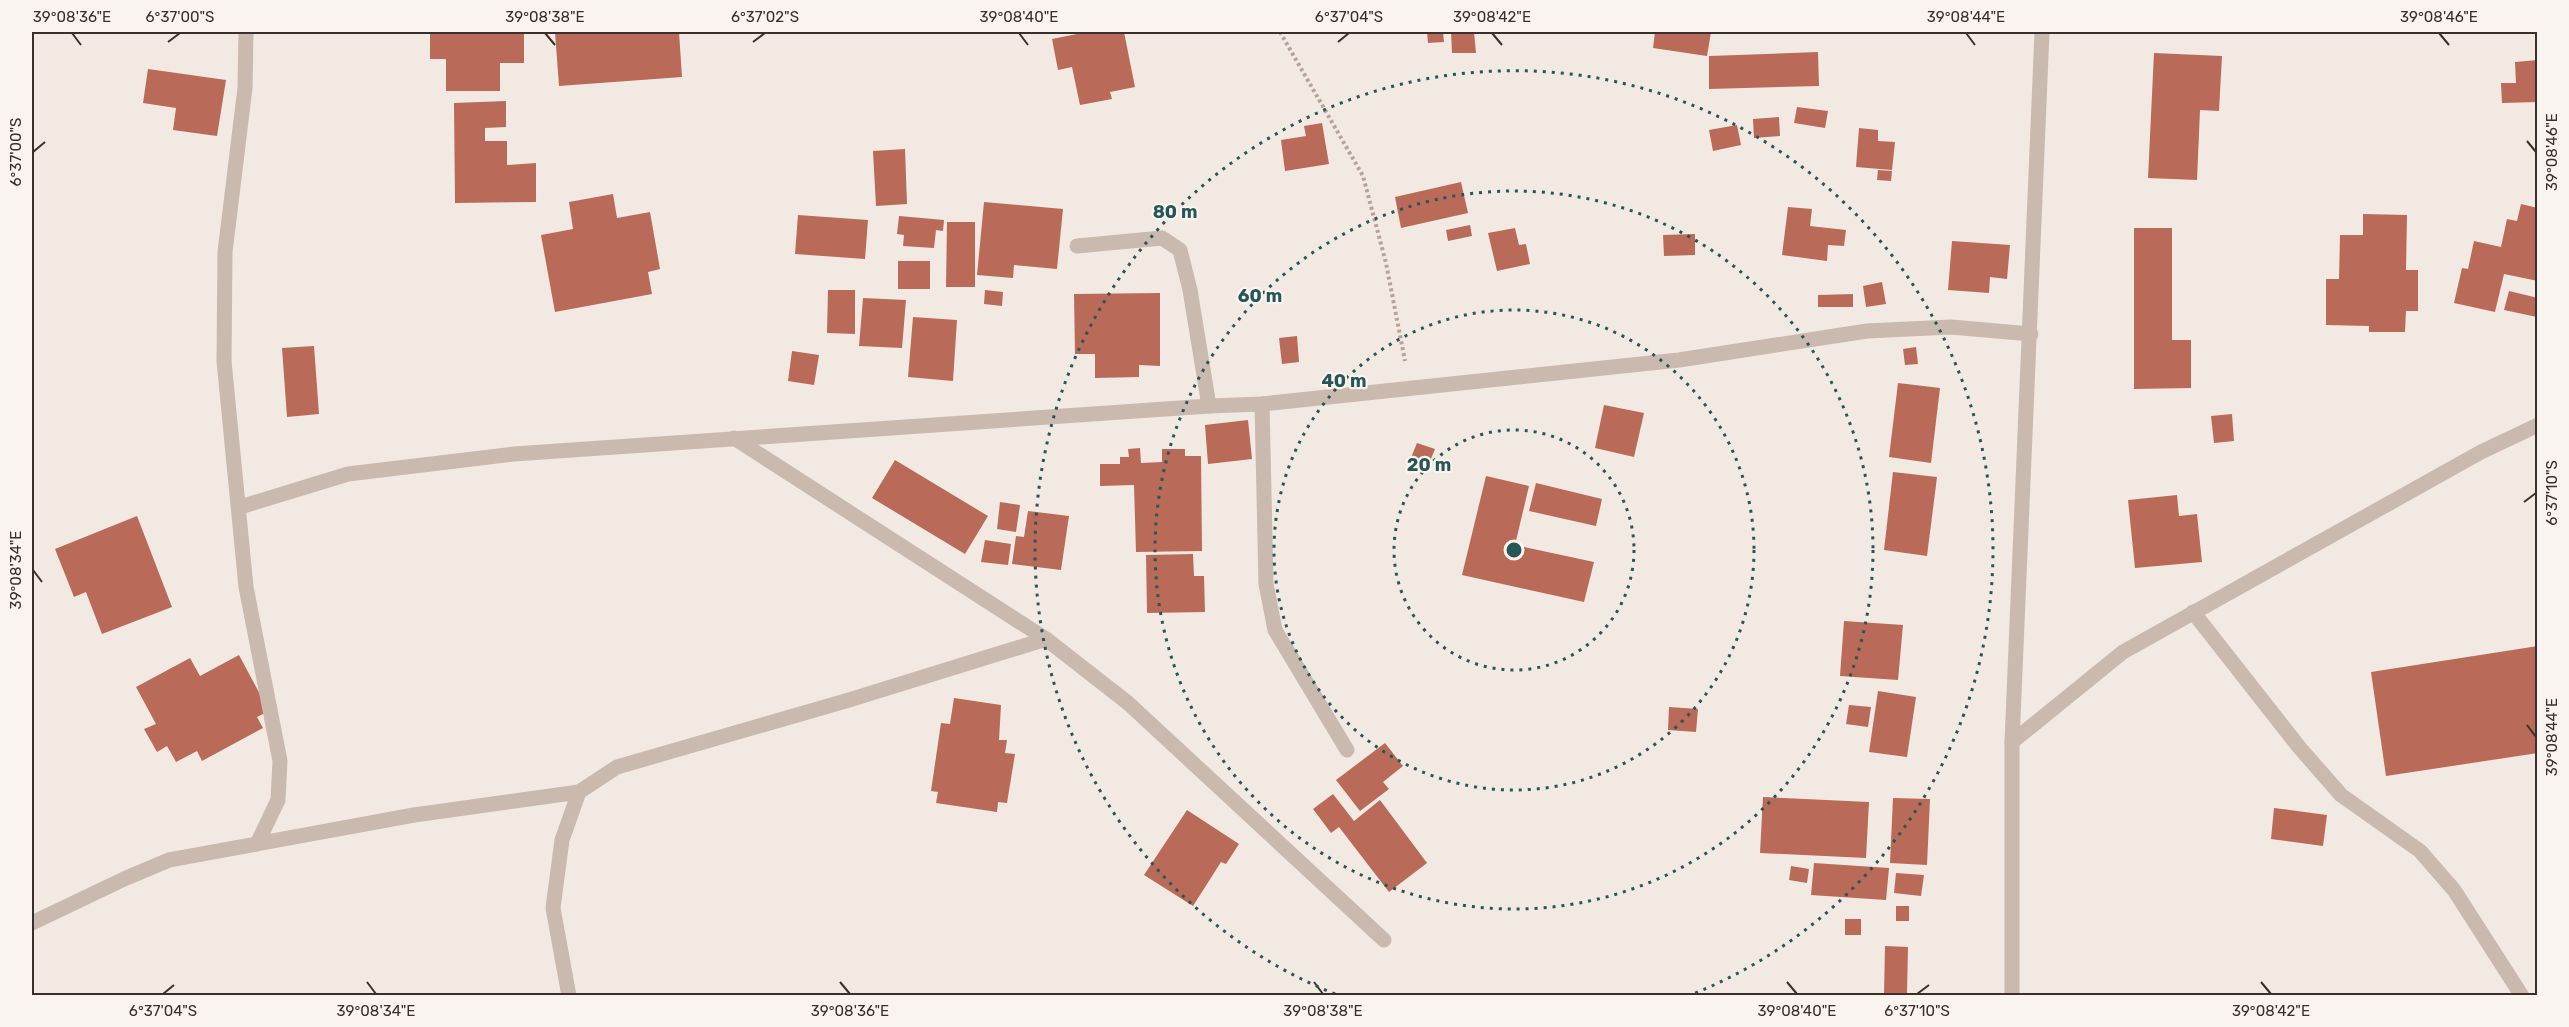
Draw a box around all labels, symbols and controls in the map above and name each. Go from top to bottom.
text: 39°08'36"E [33,8,111,26]
text: 6°37'00"S [146,8,214,26]
text: 39°08'38"E [505,8,585,26]
text: 6°37'02"S [731,8,799,26]
text: 39°08'40"E [980,8,1058,26]
text: 6°37'04"S [1315,8,1383,26]
text: 39°08'42"E [1453,8,1531,26]
text: 39°08'44"E [1927,8,2005,26]
text: 39°08'46"E [2400,8,2478,26]
text: 39°08'46"E [2543,113,2561,191]
text: 6°37'00"S [7,118,25,186]
text: 80 m [1153,201,1197,223]
text: 60 m [1238,285,1282,307]
text: 40 m [1322,370,1366,392]
text: 20 m [1407,454,1451,476]
text: 6°37'10"S [2543,460,2561,526]
text: 39°08'34"E [7,531,25,609]
centre of rings [1504,540,1524,560]
text: 39°08'44"E [2543,698,2561,776]
text: 6°37'04"S [129,1002,197,1020]
text: 39°08'34"E [337,1002,415,1020]
text: 39°08'36"E [811,1002,889,1020]
text: 39°08'38"E [1283,1002,1363,1020]
text: 39°08'40"E [1758,1002,1836,1020]
text: 6°37'10"S [1884,1002,1950,1020]
text: 39°08'42"E [2232,1002,2310,1020]

